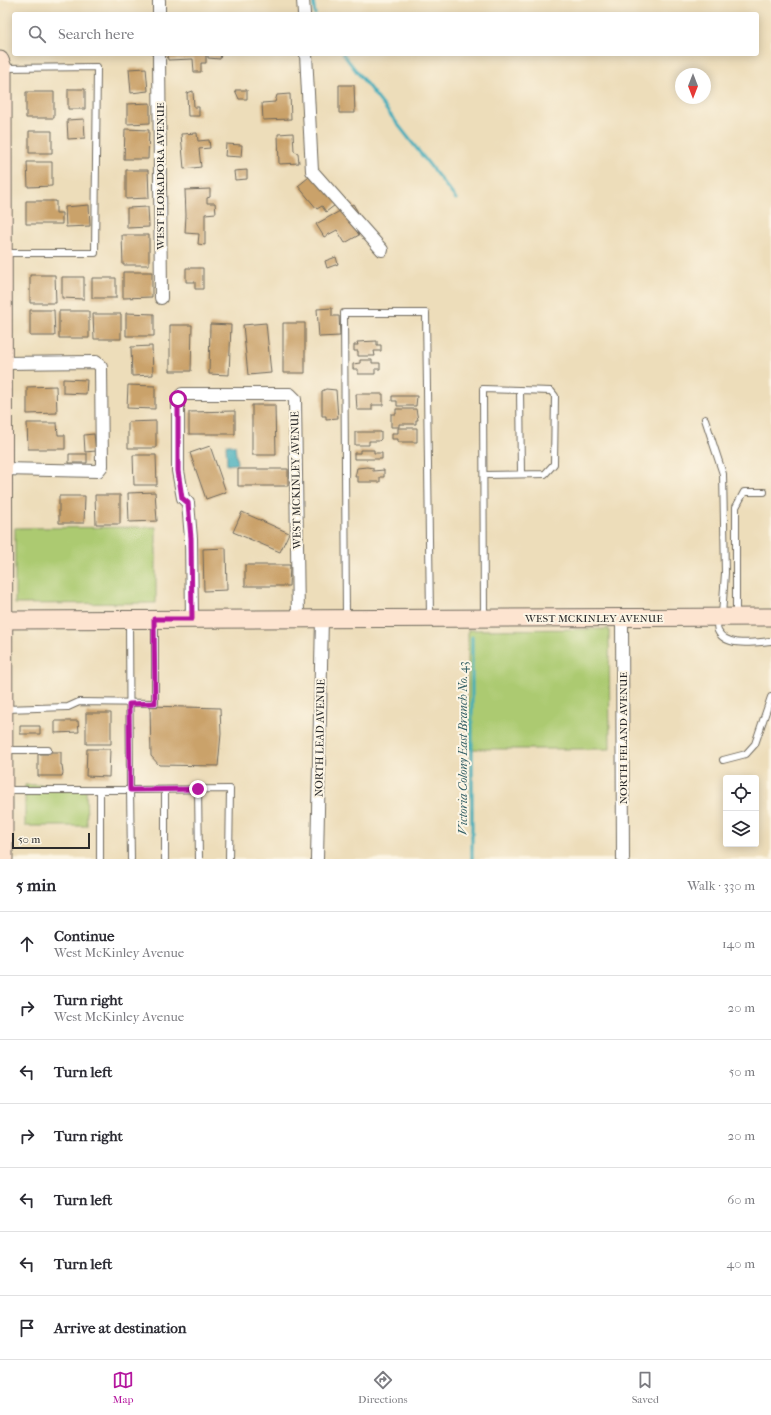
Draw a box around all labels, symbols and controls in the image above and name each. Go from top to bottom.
search box [12,12,759,56]
icon: search [26,23,48,45]
text: Search here [58,25,134,43]
north arrow [675,68,711,104]
street label: WEST FLORADORA AVENUE [154,102,167,251]
route start [169,390,187,408]
street label: WEST MCKINLEY AVENUE [288,411,304,550]
street label: WEST MCKINLEY AVENUE [524,612,663,625]
water label: Victoria Colony East Branch No. 43 [456,661,470,835]
street label: NORTH FELAND AVENUE [617,671,630,804]
street label: NORTH LEAD AVENUE [312,679,328,797]
map controls [723,775,759,847]
button: locate [723,775,759,811]
route end [189,780,207,798]
button: layers [723,811,759,847]
scale bar [12,831,90,850]
text: 50 m [18,833,40,846]
text: 5 min [16,875,56,895]
text: Walk · 330 m [687,878,755,893]
text: Continue [54,927,114,945]
icon: ahead [16,933,38,955]
text: 140 m [722,936,755,951]
text: West McKinley Avenue [54,945,184,960]
text: Turn right [54,991,123,1009]
icon: right [16,997,38,1019]
text: 20 m [728,1000,755,1015]
text: West McKinley Avenue [54,1009,184,1024]
icon: left [16,1061,38,1083]
text: Turn left [54,1063,112,1081]
text: 50 m [729,1064,755,1079]
icon: right [16,1125,38,1147]
text: Turn right [54,1127,123,1145]
text: 20 m [728,1128,755,1143]
icon: left [16,1189,38,1211]
text: Turn left [54,1191,112,1209]
text: 60 m [727,1192,755,1207]
icon: left [16,1253,38,1275]
text: Turn left [54,1255,112,1273]
text: 40 m [727,1256,755,1271]
icon: arrive [16,1317,38,1339]
text: Arrive at destination [54,1319,186,1337]
tab: Map [112,1369,134,1406]
tab: Directions [358,1369,408,1406]
tab: Saved [632,1369,659,1406]

